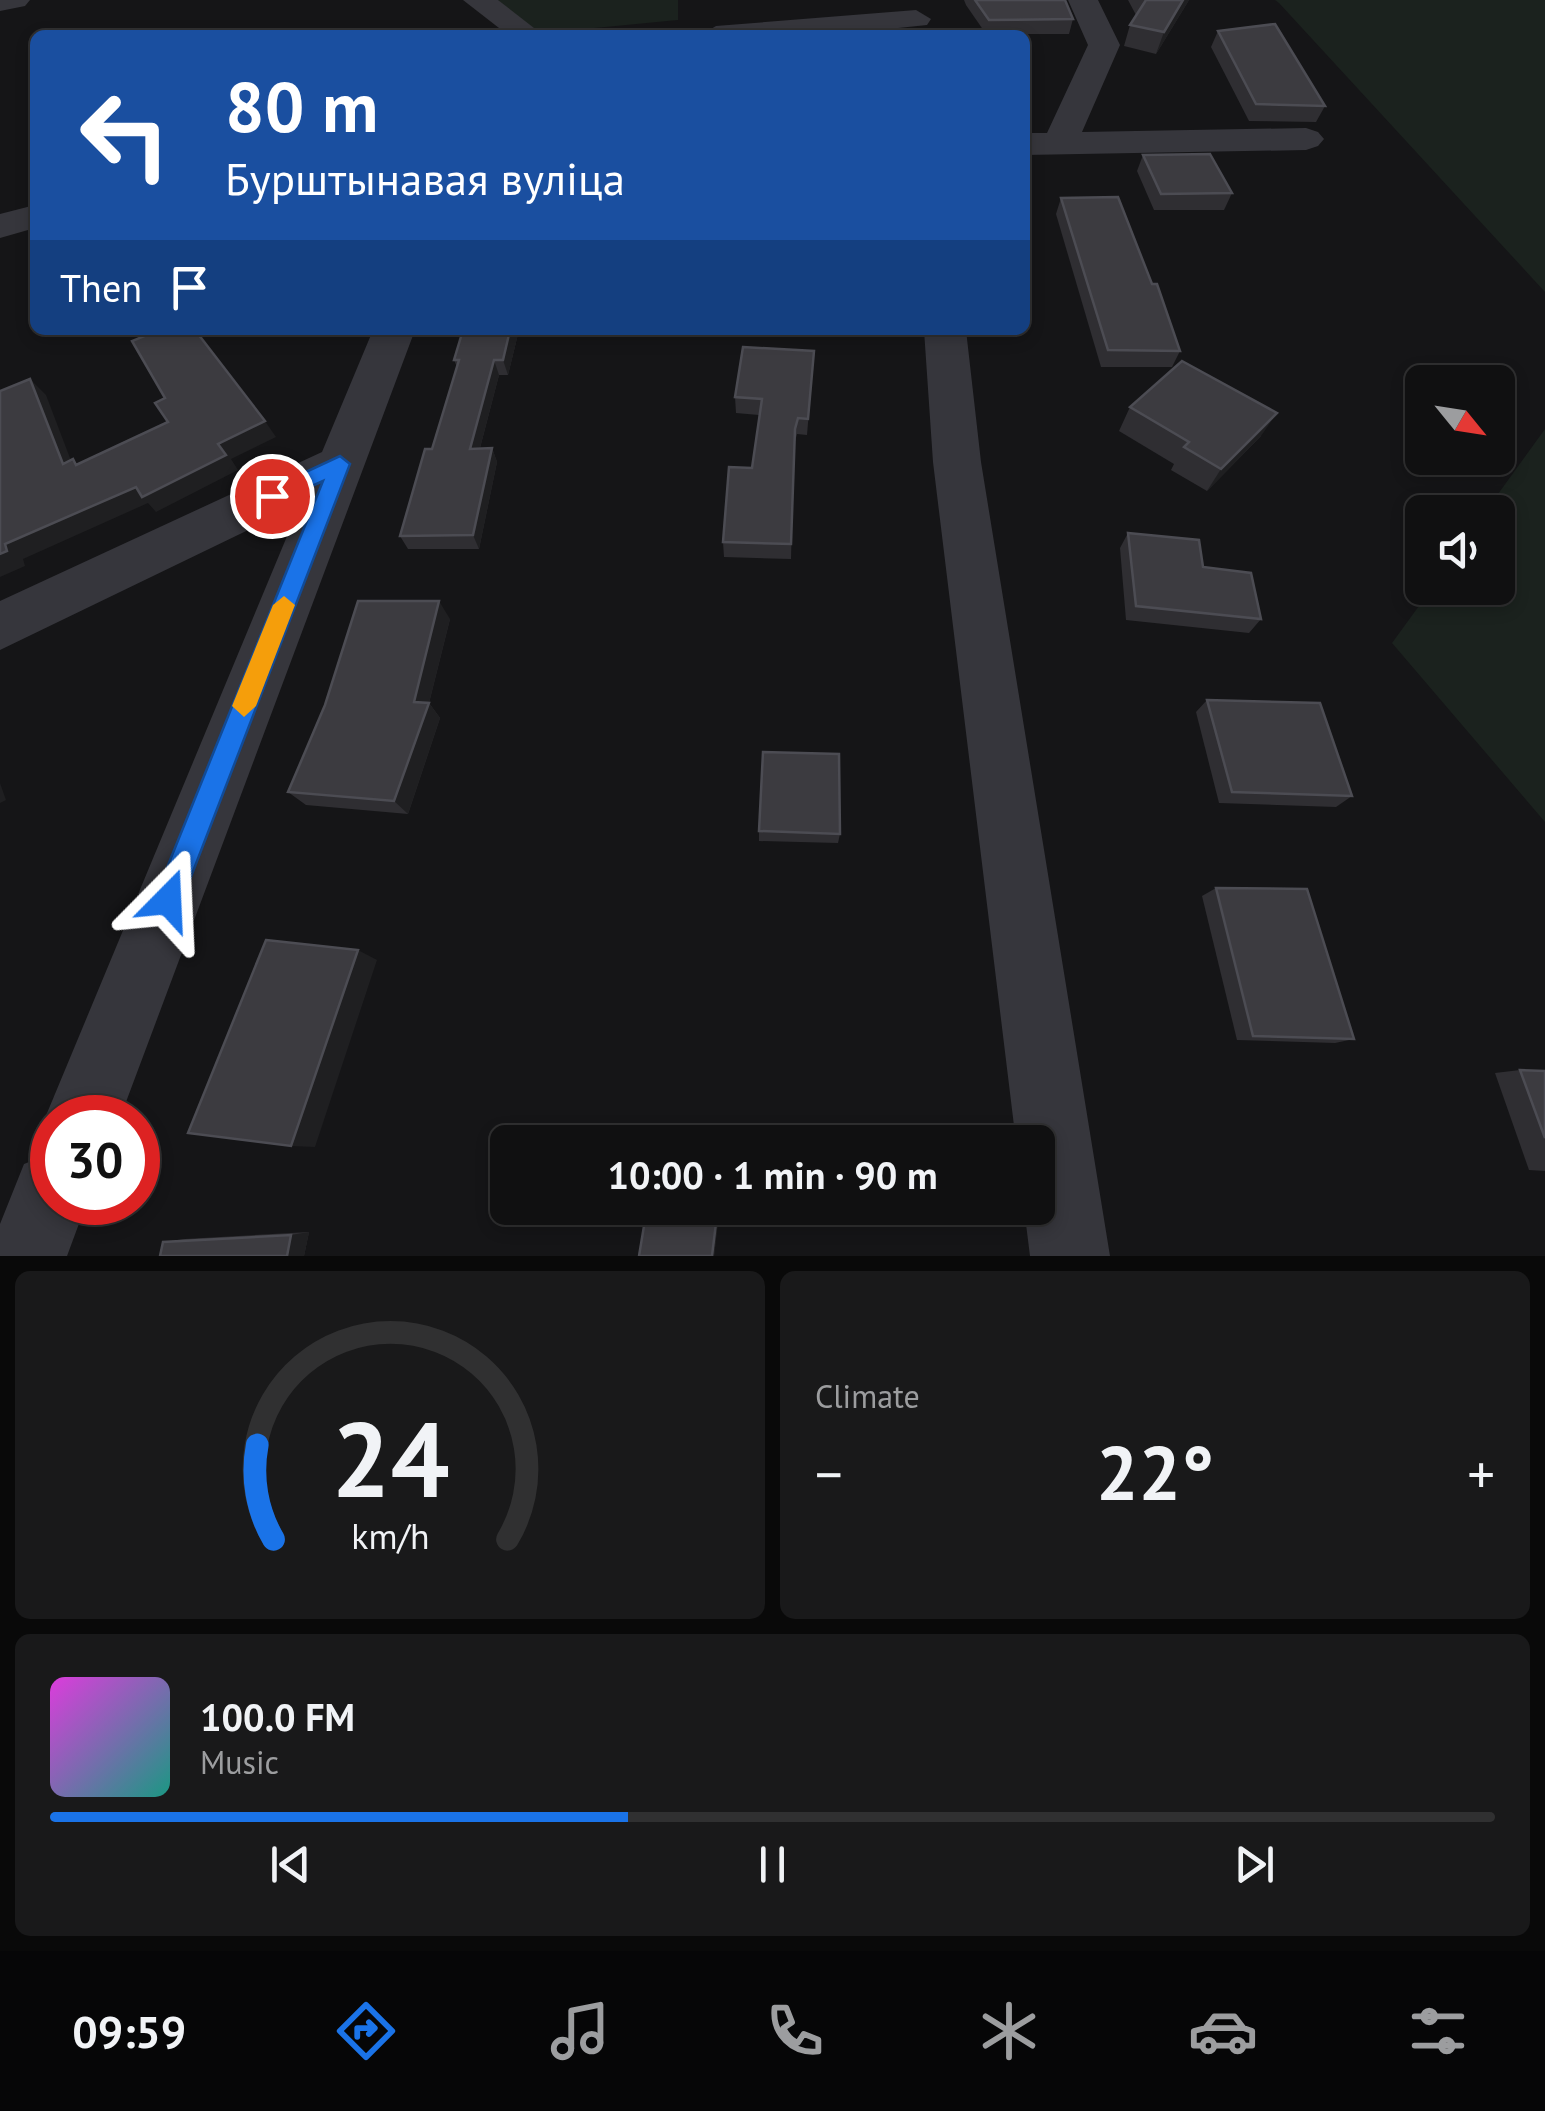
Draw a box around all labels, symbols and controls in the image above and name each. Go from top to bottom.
text: 80 m [225,61,378,151]
icon: left [60,70,190,200]
text: Бурштынавая вуліца [225,149,625,207]
icon: arrive [162,260,217,315]
text: Then [60,263,142,312]
north arrow [1405,365,1515,475]
map controls [1405,365,1515,605]
pin [230,454,315,539]
icon: arrive [245,469,300,524]
button: sound [1405,495,1515,605]
position arrow [116,848,220,952]
speed limit sign: 30 [30,1095,160,1225]
text: 10:00 · 1 min · 90 m [607,1150,938,1199]
text: Climate [815,1375,920,1417]
text: 24 [331,1391,449,1526]
text: 22° [1096,1424,1214,1521]
text: − [815,1438,843,1509]
text: + [1467,1438,1495,1509]
text: km/h [351,1513,429,1559]
text: 100.0 FM [200,1692,355,1741]
text: Music [200,1741,279,1783]
icon: previous [263,1837,318,1892]
icon: pause [745,1837,800,1892]
icon: next [1227,1837,1282,1892]
icon: directions [331,1996,401,2066]
icon: music [545,1996,615,2066]
icon: phone [760,1996,830,2066]
icon: climate [974,1996,1044,2066]
icon: car [1188,1996,1258,2066]
icon: filters [1403,1996,1473,2066]
text: 09:59 [72,2002,186,2060]

